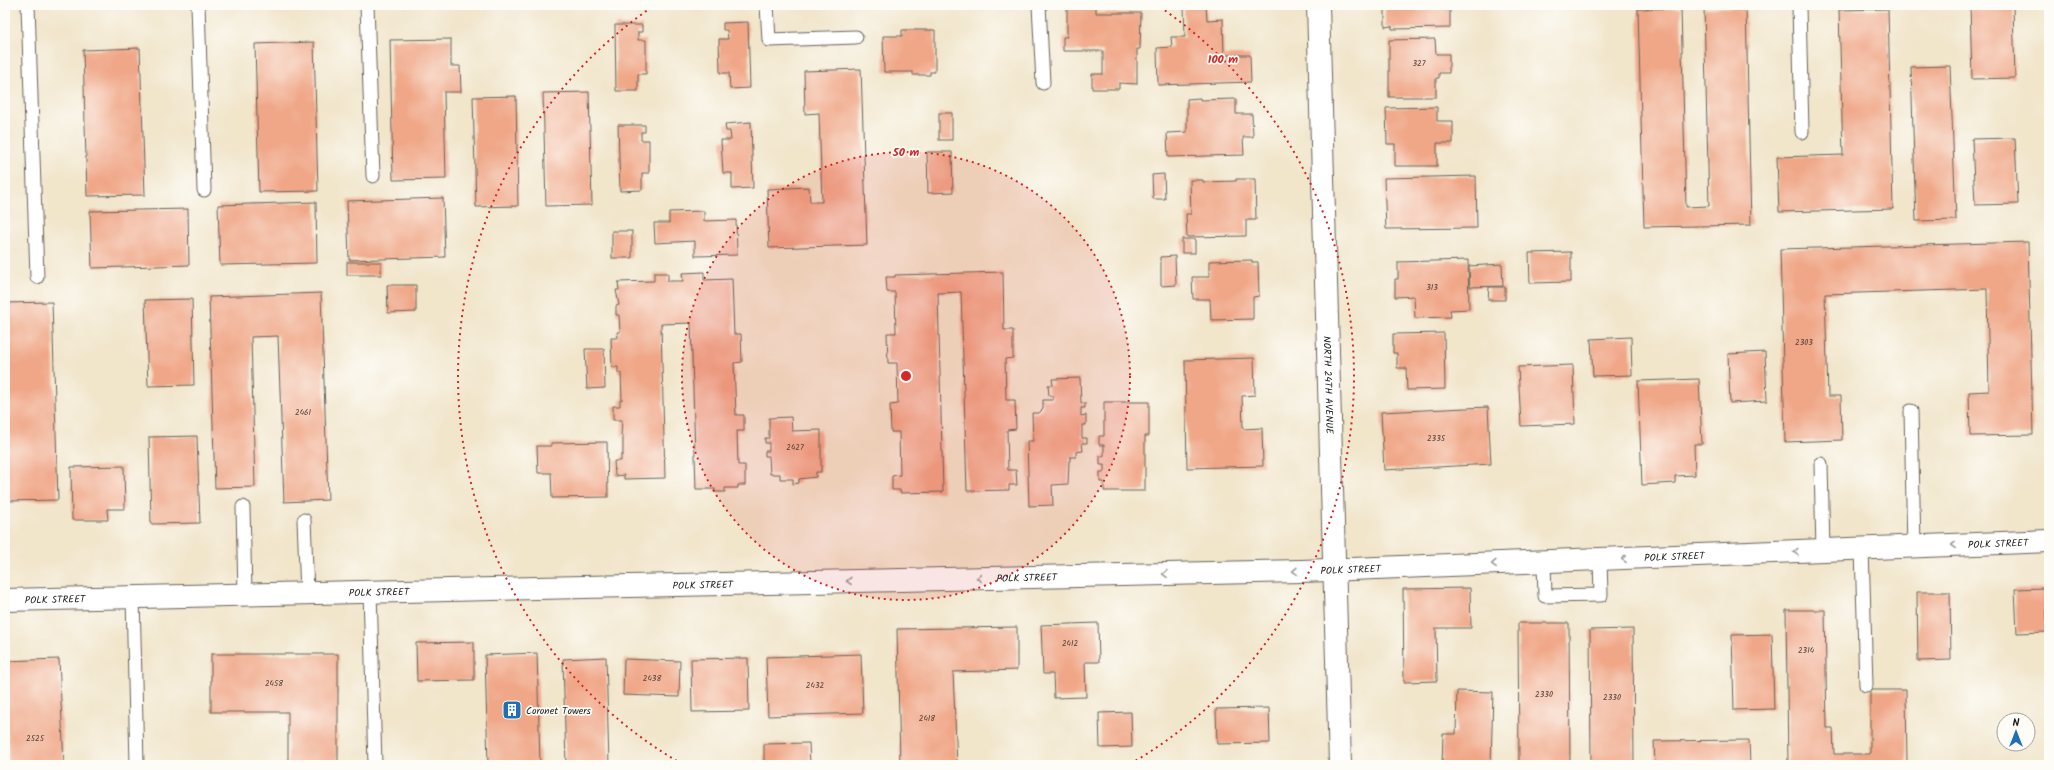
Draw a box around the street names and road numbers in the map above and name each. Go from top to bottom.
street label: NORTH 24TH AVENUE [1319,336,1337,435]
street label: POLK STREET [1968,535,2030,553]
street label: POLK STREET [1644,548,1707,566]
street label: POLK STREET [1320,561,1383,579]
street label: POLK STREET [996,569,1059,587]
street label: POLK STREET [672,577,735,594]
street label: POLK STREET [348,584,411,601]
street label: POLK STREET [25,591,87,609]

